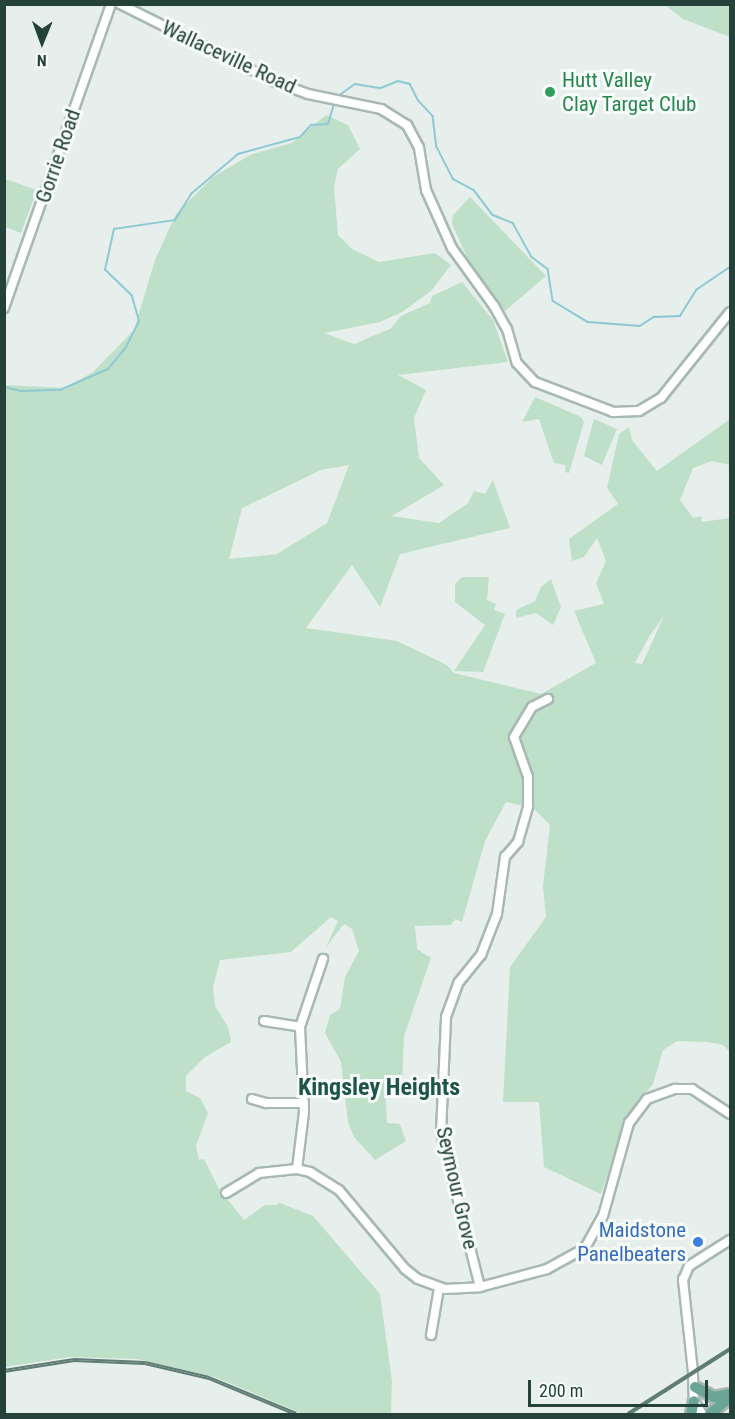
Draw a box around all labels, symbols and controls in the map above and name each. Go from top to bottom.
north arrow [12,12,72,72]
street label: Wallaceville Road [158,15,300,99]
text: N [37,51,47,70]
place label: Hutt Valley Clay Target Club [562,67,697,117]
marker: Hutt Valley Clay Target Club [543,85,557,99]
street label: Gorrie Road [30,106,86,206]
district label: Kingsley Heights [298,1074,460,1102]
street label: Seymour Grove [431,1124,483,1252]
place label: Maidstone Panelbeaters [577,1217,686,1267]
marker: Maidstone Panelbeaters [691,1235,705,1249]
scale bar [531,1368,711,1406]
text: 200 m [539,1380,583,1401]

